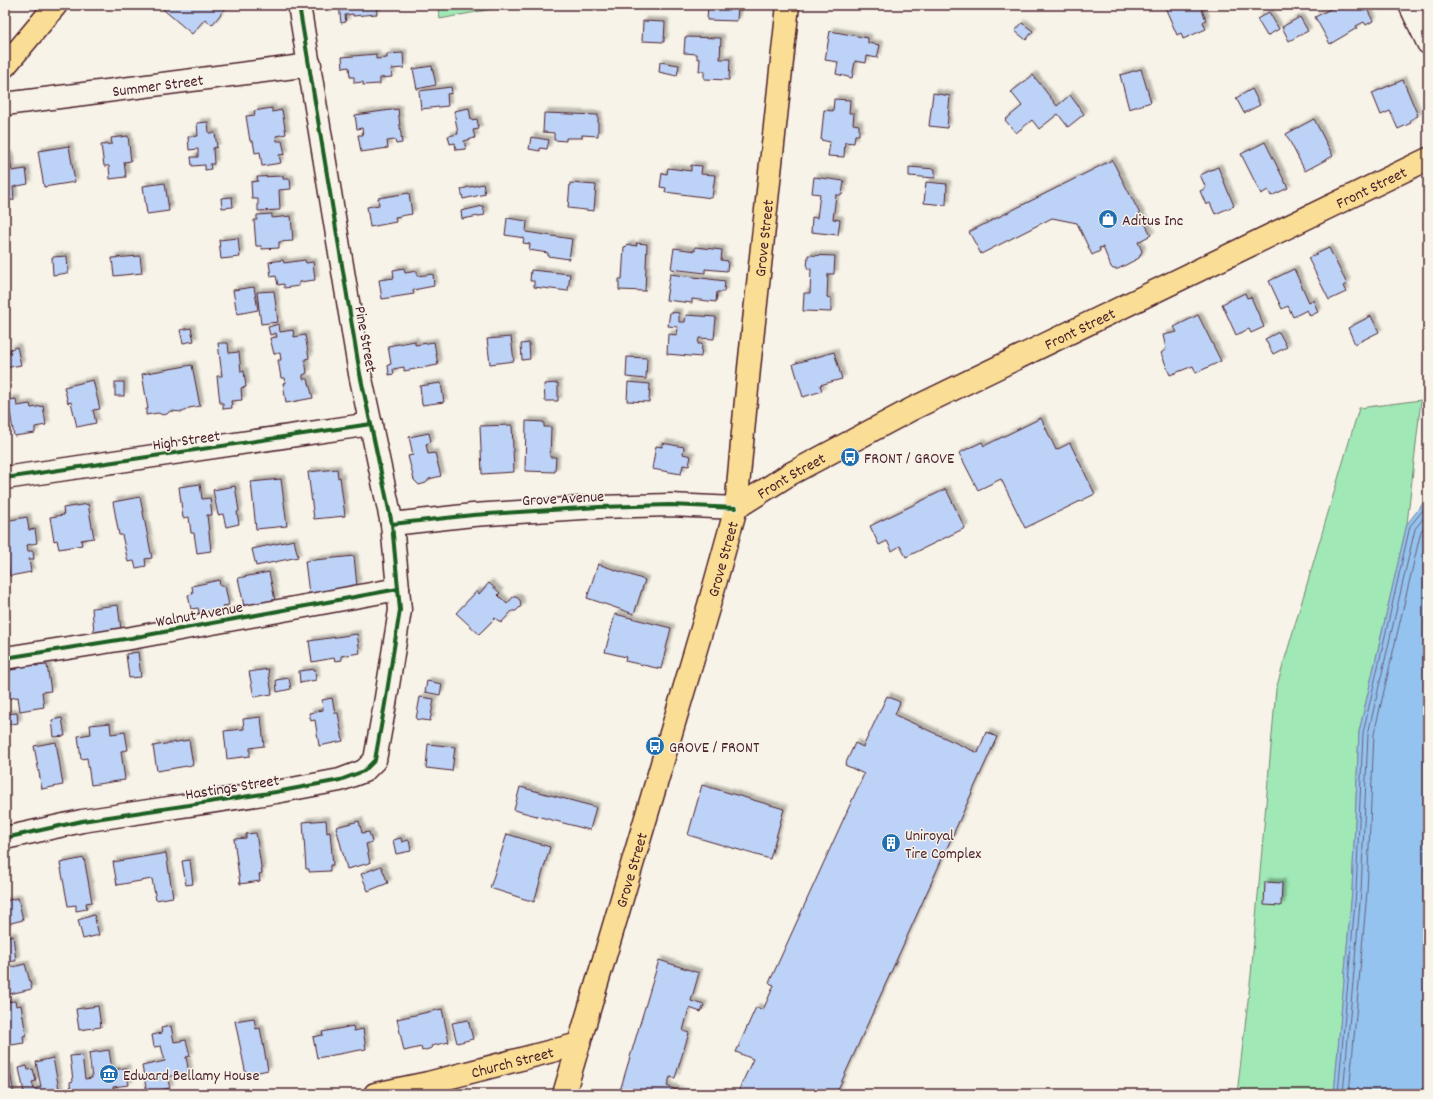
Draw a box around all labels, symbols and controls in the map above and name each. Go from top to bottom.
street label: Summer Street [111,70,205,104]
street label: Front Street [1333,162,1411,216]
street label: Grove Street [750,199,781,278]
shop icon: Aditus Inc [1097,208,1119,230]
place label: Aditus Inc [1122,210,1183,233]
street label: Front Street [1041,303,1120,357]
street label: Pine Street [347,304,382,375]
street label: High Street [151,425,222,458]
bus stop icon: FRONT / GROVE [839,446,861,468]
street label: Front Street [753,448,830,506]
place label: FRONT / GROVE [864,448,955,471]
street label: Grove Avenue [521,486,605,513]
street label: Grove Street [703,519,746,600]
street label: Walnut Avenue [154,596,245,634]
bus stop icon: GROVE / FRONT [644,735,666,757]
place label: GROVE / FRONT [669,737,760,760]
street label: Hastings Street [184,770,281,807]
place label: Uniroyal Tire Complex [905,825,981,866]
street label: Grove Street [611,830,655,911]
building icon: Uniroyal Tire Complex [880,832,902,854]
street label: Church Street [469,1042,557,1085]
museum icon: Edward Bellamy House [98,1063,120,1085]
place label: Edward Bellamy House [123,1065,260,1088]

